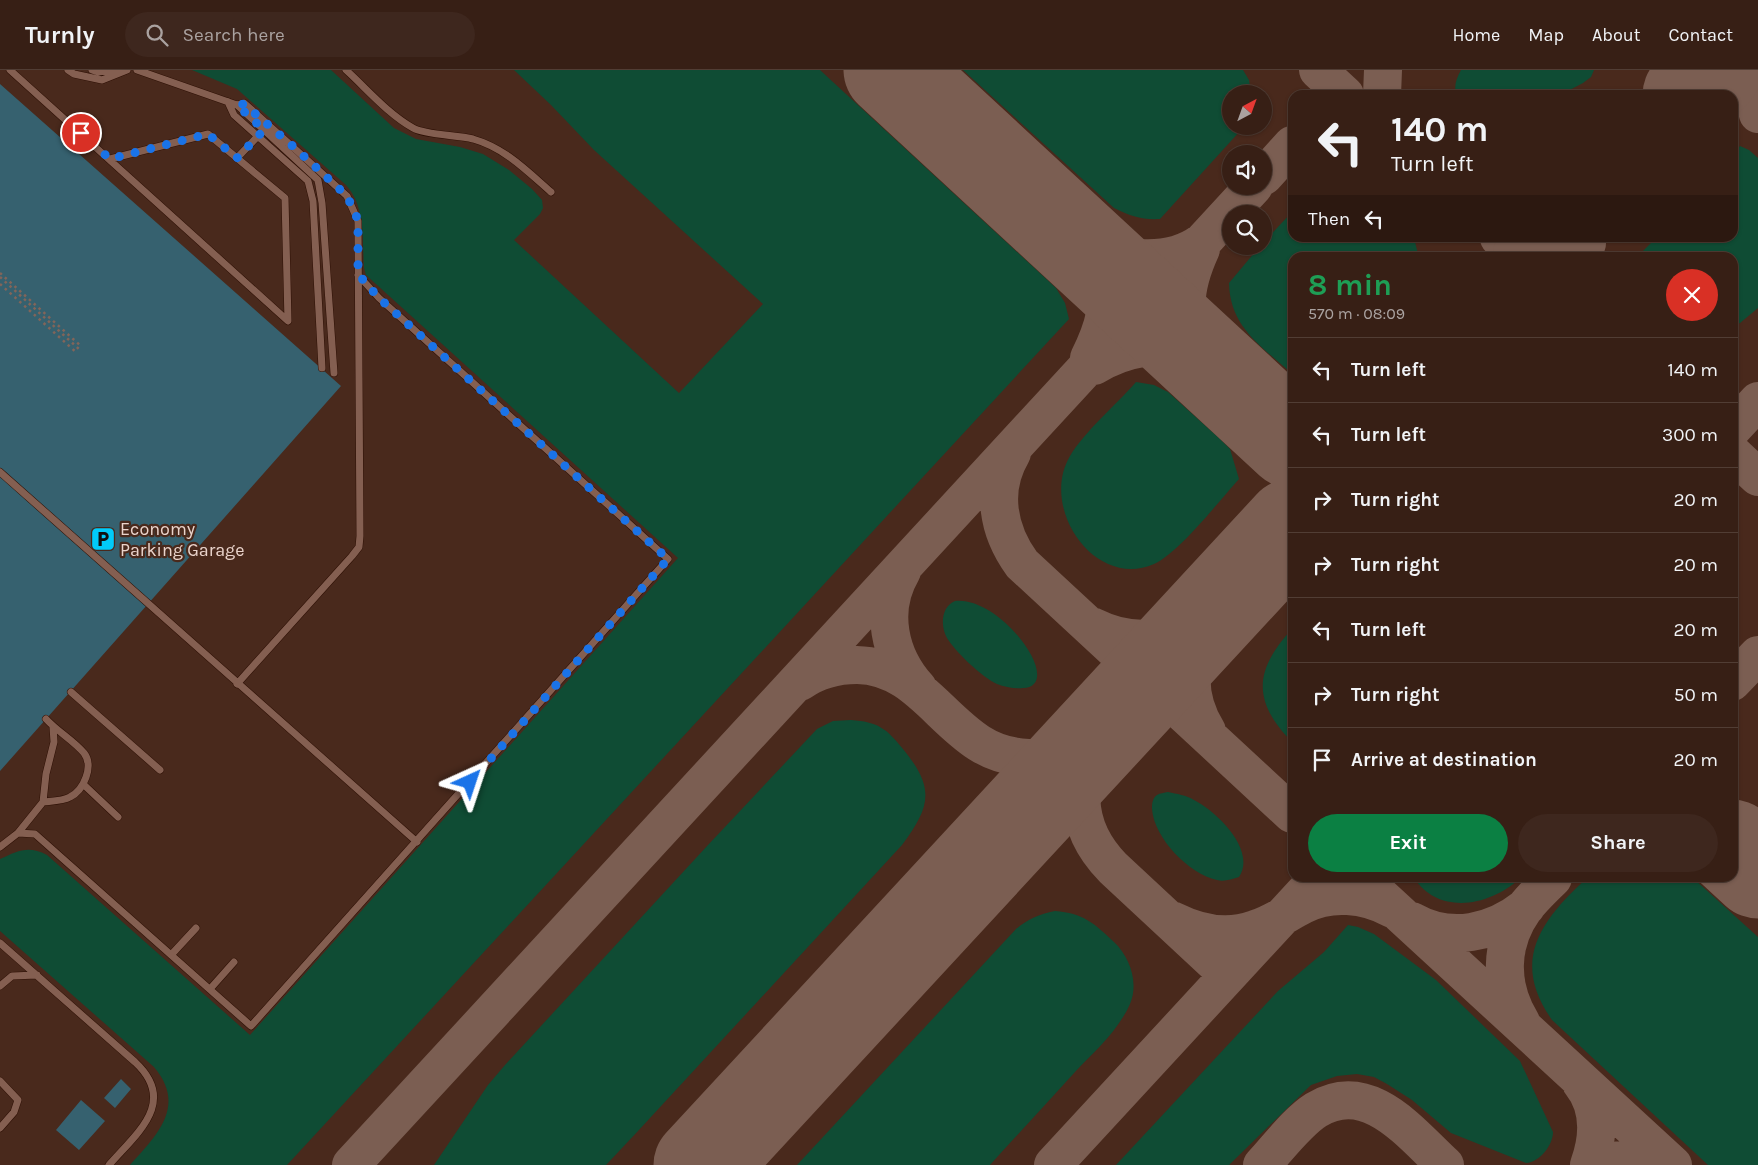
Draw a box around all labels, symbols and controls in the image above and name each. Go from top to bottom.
search box [125,12,475,57]
text: Turnly [25,21,95,49]
icon: search [143,21,171,49]
text: Search here [183,24,285,46]
text: Home [1452,24,1500,46]
text: Map [1528,24,1564,46]
text: About [1592,24,1641,46]
text: Contact [1669,24,1733,46]
north arrow [1222,85,1272,135]
map controls [1222,85,1272,255]
text: 140 m [1391,109,1489,150]
icon: left [1308,110,1373,175]
pin [60,112,102,154]
icon: arrive [67,119,95,147]
button: sound [1222,145,1272,195]
text: Turn left [1391,151,1474,177]
button: search [1222,205,1272,255]
icon: left [1360,205,1388,233]
text: Then [1308,208,1350,230]
text: 8 min [1308,267,1392,303]
button: close [1666,269,1718,321]
text: 570 m · 08:09 [1308,304,1405,323]
icon: left [1308,356,1336,384]
text: Turn left [1351,359,1426,381]
text: 140 m [1668,359,1718,381]
icon: left [1308,421,1336,449]
text: Turn left [1351,424,1426,446]
text: 300 m [1662,424,1718,446]
icon: right [1308,486,1336,514]
text: Turn right [1351,489,1440,511]
text: 20 m [1673,489,1718,511]
place label: Economy Parking Garage [120,518,245,561]
parking icon: Economy Parking Garage [90,526,116,552]
icon: right [1308,551,1336,579]
text: Turn right [1351,554,1440,576]
text: 20 m [1673,554,1718,576]
icon: left [1308,616,1336,644]
text: Turn left [1351,619,1426,641]
text: 20 m [1673,619,1718,641]
icon: right [1308,681,1336,709]
text: Turn right [1351,684,1440,706]
text: 50 m [1674,684,1718,706]
icon: arrive [1308,746,1336,774]
text: Arrive at destination [1351,749,1537,771]
text: 20 m [1673,749,1718,771]
position arrow [443,755,495,807]
button: Exit [1308,814,1508,872]
button: Share [1518,814,1718,872]

